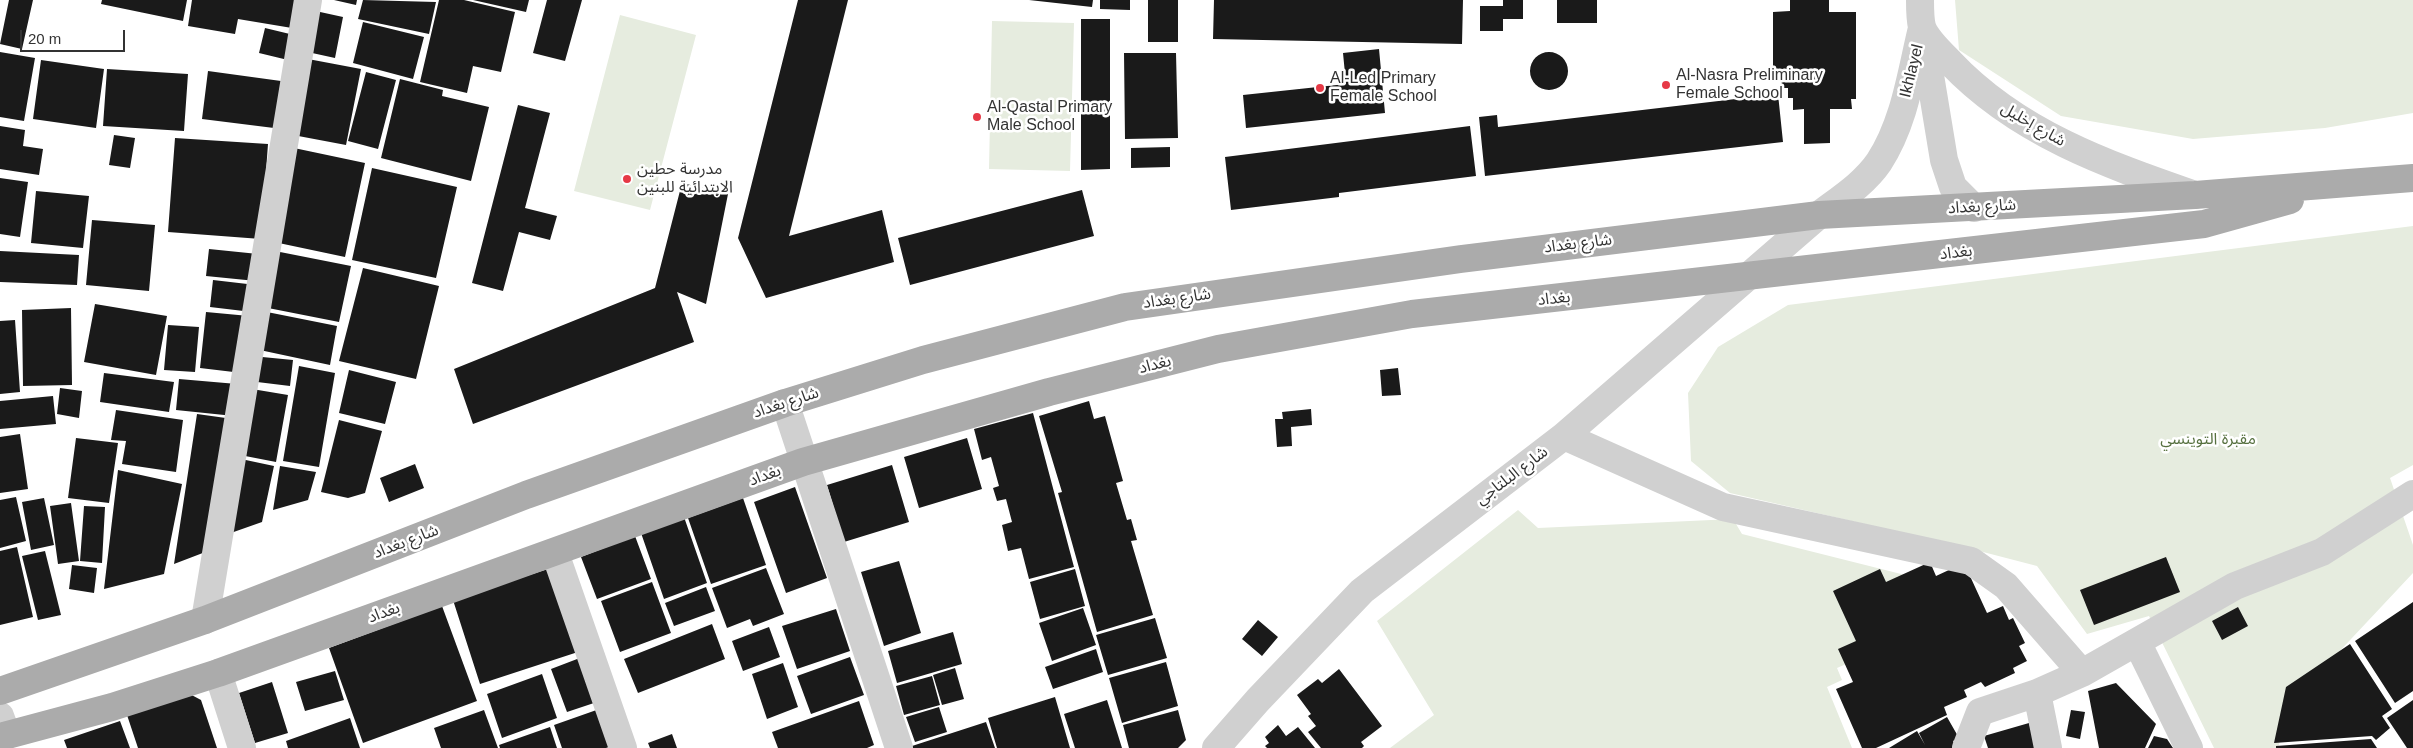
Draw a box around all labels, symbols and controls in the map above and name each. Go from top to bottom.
scale bar [22,20,128,52]
text: 20 m [28,30,61,47]
street label: Ikhlayel [1896,42,1928,100]
place label: Al-Nasra Preliminary Female School [1676,66,1823,104]
place label: Al-Led Primary Female School [1330,69,1437,107]
marker: Al-Nasra Preliminary Female School [1660,79,1672,91]
marker: Al-Led Primary Female School [1314,82,1326,94]
place label: Al-Qastal Primary Male School [987,98,1112,136]
street label: شارع إخليل [1997,99,2069,151]
marker: Al-Qastal Primary Male School [971,111,983,123]
place label: مدرسة حطين الابتدائية للبنين [637,160,733,198]
marker: مدرسة حطين الابتدائية للبنين [621,173,633,185]
street label: شارع بغداد [1947,196,2017,218]
street label: شارع بغداد [1543,230,1613,258]
street label: بغداد [1939,241,1973,265]
street label: شارع بغداد [1142,285,1212,313]
street label: بغداد [1537,288,1571,310]
street label: بغداد [1137,352,1173,378]
street label: شارع بغداد [751,383,821,423]
park label: مقبرة التوينسي [2160,430,2256,450]
street label: شارع البلتاجي [1472,443,1552,509]
street label: بغداد [746,461,784,491]
street label: شارع بغداد [371,521,441,563]
street label: بغداد [365,598,403,628]

